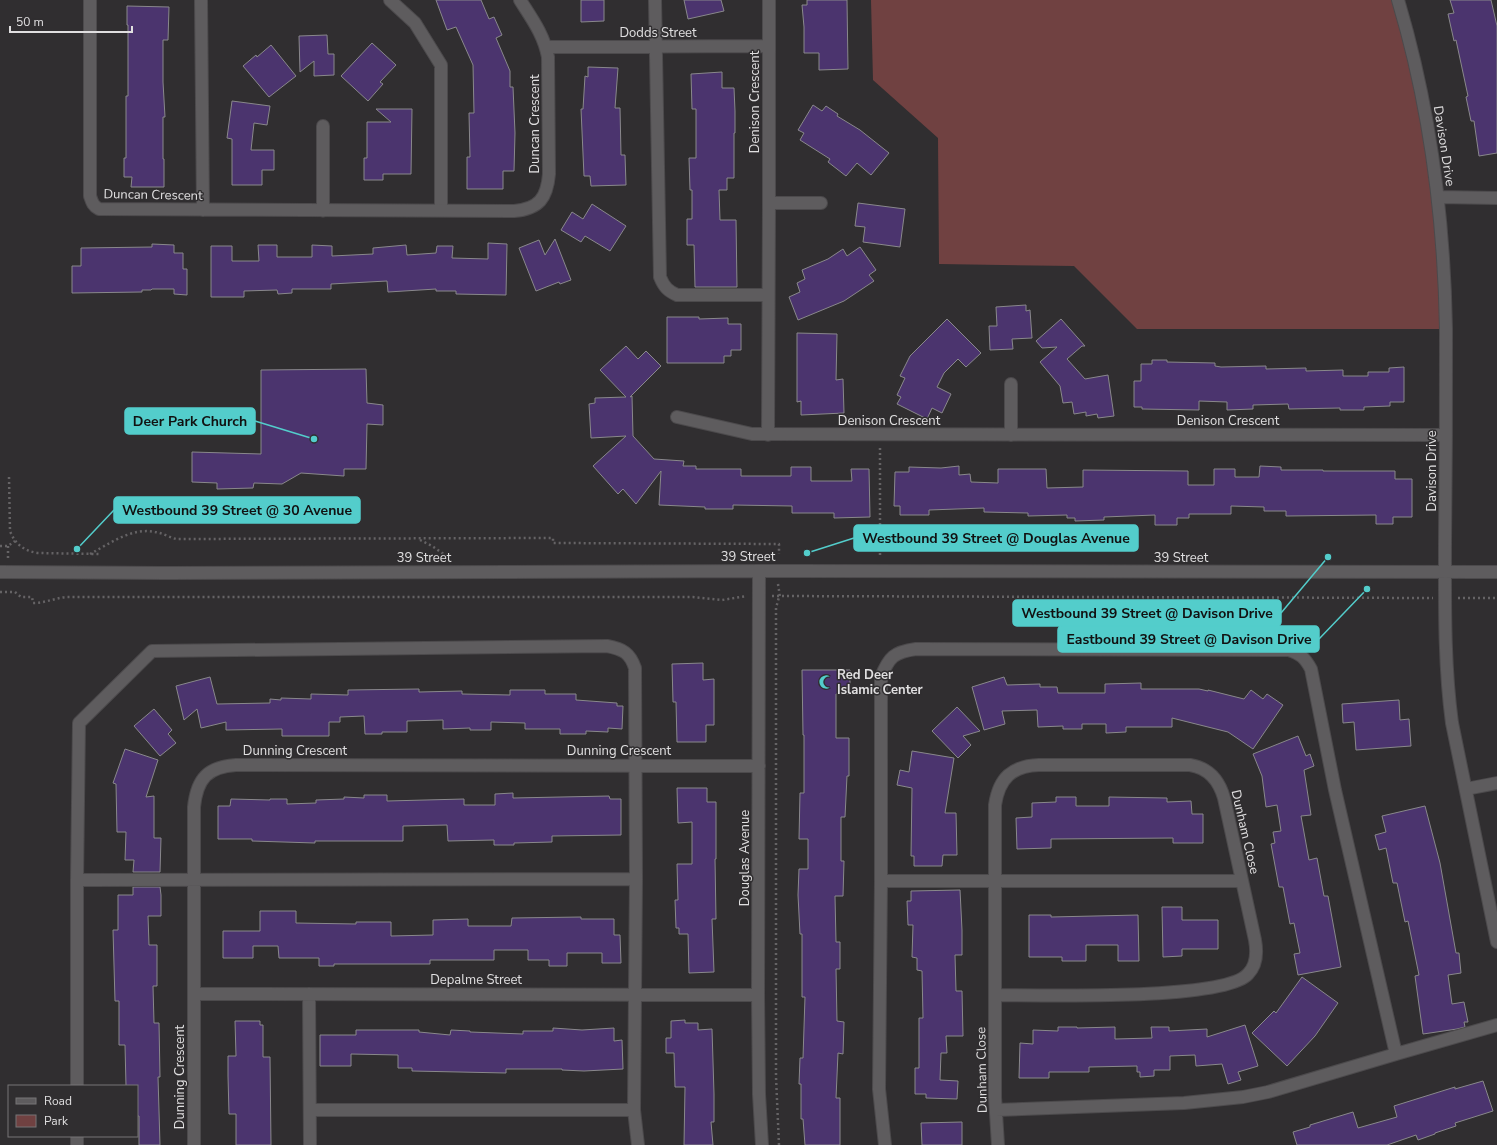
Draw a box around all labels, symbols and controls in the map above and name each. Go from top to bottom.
scale bar [10,8,132,34]
text: 50 m [16,14,44,30]
street label: Dodds Street [619,24,697,42]
street label: Denison Crescent [746,50,764,153]
street label: Duncan Crescent [526,74,544,174]
street label: Davison Drive [1429,104,1459,188]
street label: Duncan Crescent [103,185,203,205]
callout: Deer Park Church [125,408,255,434]
text: Deer Park Church [133,412,247,431]
street label: Denison Crescent [838,412,941,430]
street label: Denison Crescent [1177,412,1280,430]
street label: Davison Drive [1423,430,1441,512]
callout: Westbound 39 Street @ 30 Avenue [114,497,360,523]
text: Westbound 39 Street @ 30 Avenue [122,501,352,520]
callout: Westbound 39 Street @ Douglas Avenue [854,525,1138,551]
text: Westbound 39 Street @ Douglas Avenue [862,529,1130,548]
street label: 39 Street [721,548,776,566]
street label: 39 Street [397,549,452,567]
street label: 39 Street [1154,549,1209,567]
callout: Westbound 39 Street @ Davison Drive [1013,600,1281,626]
text: Westbound 39 Street @ Davison Drive [1021,604,1273,623]
callout: Eastbound 39 Street @ Davison Drive [1058,626,1319,652]
text: Eastbound 39 Street @ Davison Drive [1066,630,1312,649]
place label: Red Deer Islamic Center [837,666,924,699]
mosque icon: Red Deer Islamic Center [818,674,834,690]
street label: Dunning Crescent [243,742,348,760]
street label: Dunning Crescent [567,742,672,760]
street label: Dunham Close [1227,788,1263,876]
street label: Douglas Avenue [736,810,754,906]
street label: Depalme Street [430,971,522,989]
street label: Dunning Crescent [171,1024,189,1129]
street label: Dunham Close [972,1027,992,1113]
legend [8,1085,138,1137]
text: Road [44,1093,72,1109]
text: Park [44,1113,69,1129]

